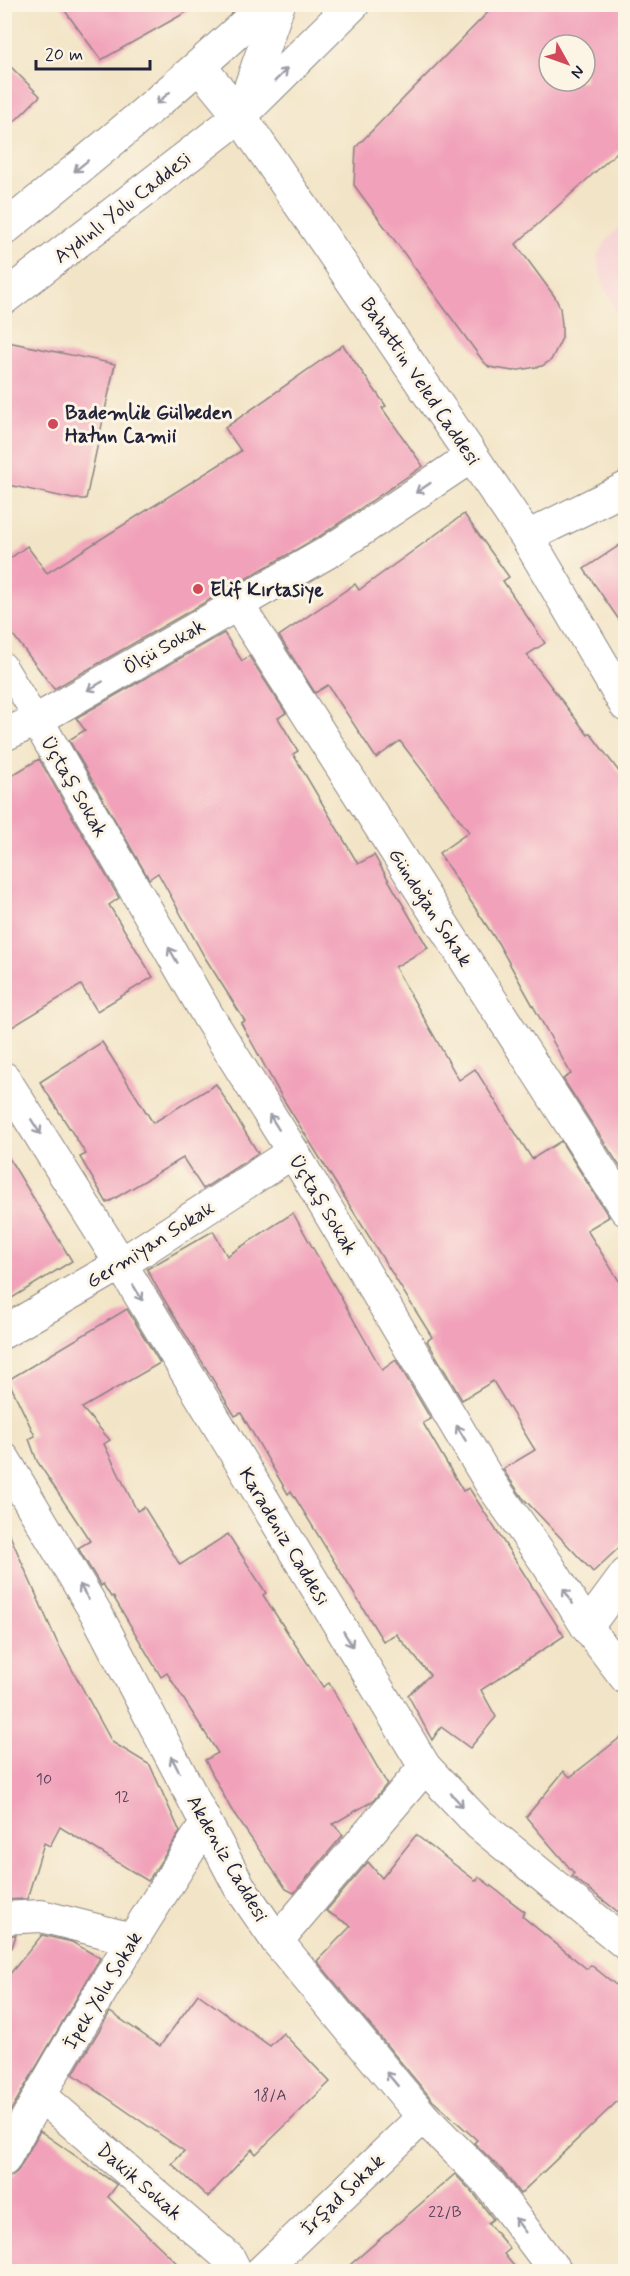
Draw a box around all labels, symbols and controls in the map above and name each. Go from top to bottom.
scale bar [36,33,150,71]
north arrow [537,33,597,93]
text: 20 m [45,43,83,67]
text: N [566,61,589,83]
one-way arrow [274,68,289,83]
one-way arrow [156,91,171,105]
street label: Aydınlı Yolu Caddesi [49,146,197,270]
one-way arrow [73,160,89,173]
street label: Bahattin Veled Caddesi [353,293,486,471]
place label: Bademlik Gülbeden Hatun Camii [65,400,233,450]
marker: Bademlik Gülbeden Hatun Camii [46,417,60,431]
one-way arrow [416,482,432,494]
place label: Elif Kırtasiye [210,577,324,604]
marker: Elif Kırtasiye [191,582,205,596]
street label: Ölçü Sokak [119,613,211,682]
one-way arrow [87,681,104,693]
street label: Üçtaş Sokak [34,731,114,843]
street label: Gündoğan Sokak [381,843,478,972]
one-way arrow [167,947,179,964]
one-way arrow [268,1114,280,1131]
one-way arrow [30,1118,42,1135]
street label: Üçtaş Sokak [282,1149,363,1260]
street label: Germiyan Sokak [81,1195,220,1296]
one-way arrow [133,1284,145,1301]
one-way arrow [455,1425,467,1442]
street label: Karadeniz Caddesi [232,1463,336,1611]
one-way arrow [77,1584,89,1601]
one-way arrow [561,1588,573,1605]
one-way arrow [342,1630,354,1647]
one-way arrow [169,1756,181,1773]
house number: 10 [36,1769,52,1790]
house number: 12 [114,1787,130,1808]
street label: Akdeniz Caddesi [180,1791,274,1927]
one-way arrow [449,1793,464,1808]
street label: İpek Yolu Sokak [57,1927,149,2055]
one-way arrow [385,2071,398,2087]
house number: 18/A [253,2085,287,2106]
street label: Dakik Sokak [90,2137,188,2227]
street label: İrşad Sokak [295,2148,391,2242]
house number: 22/B [428,2202,462,2223]
one-way arrow [514,2217,527,2233]

